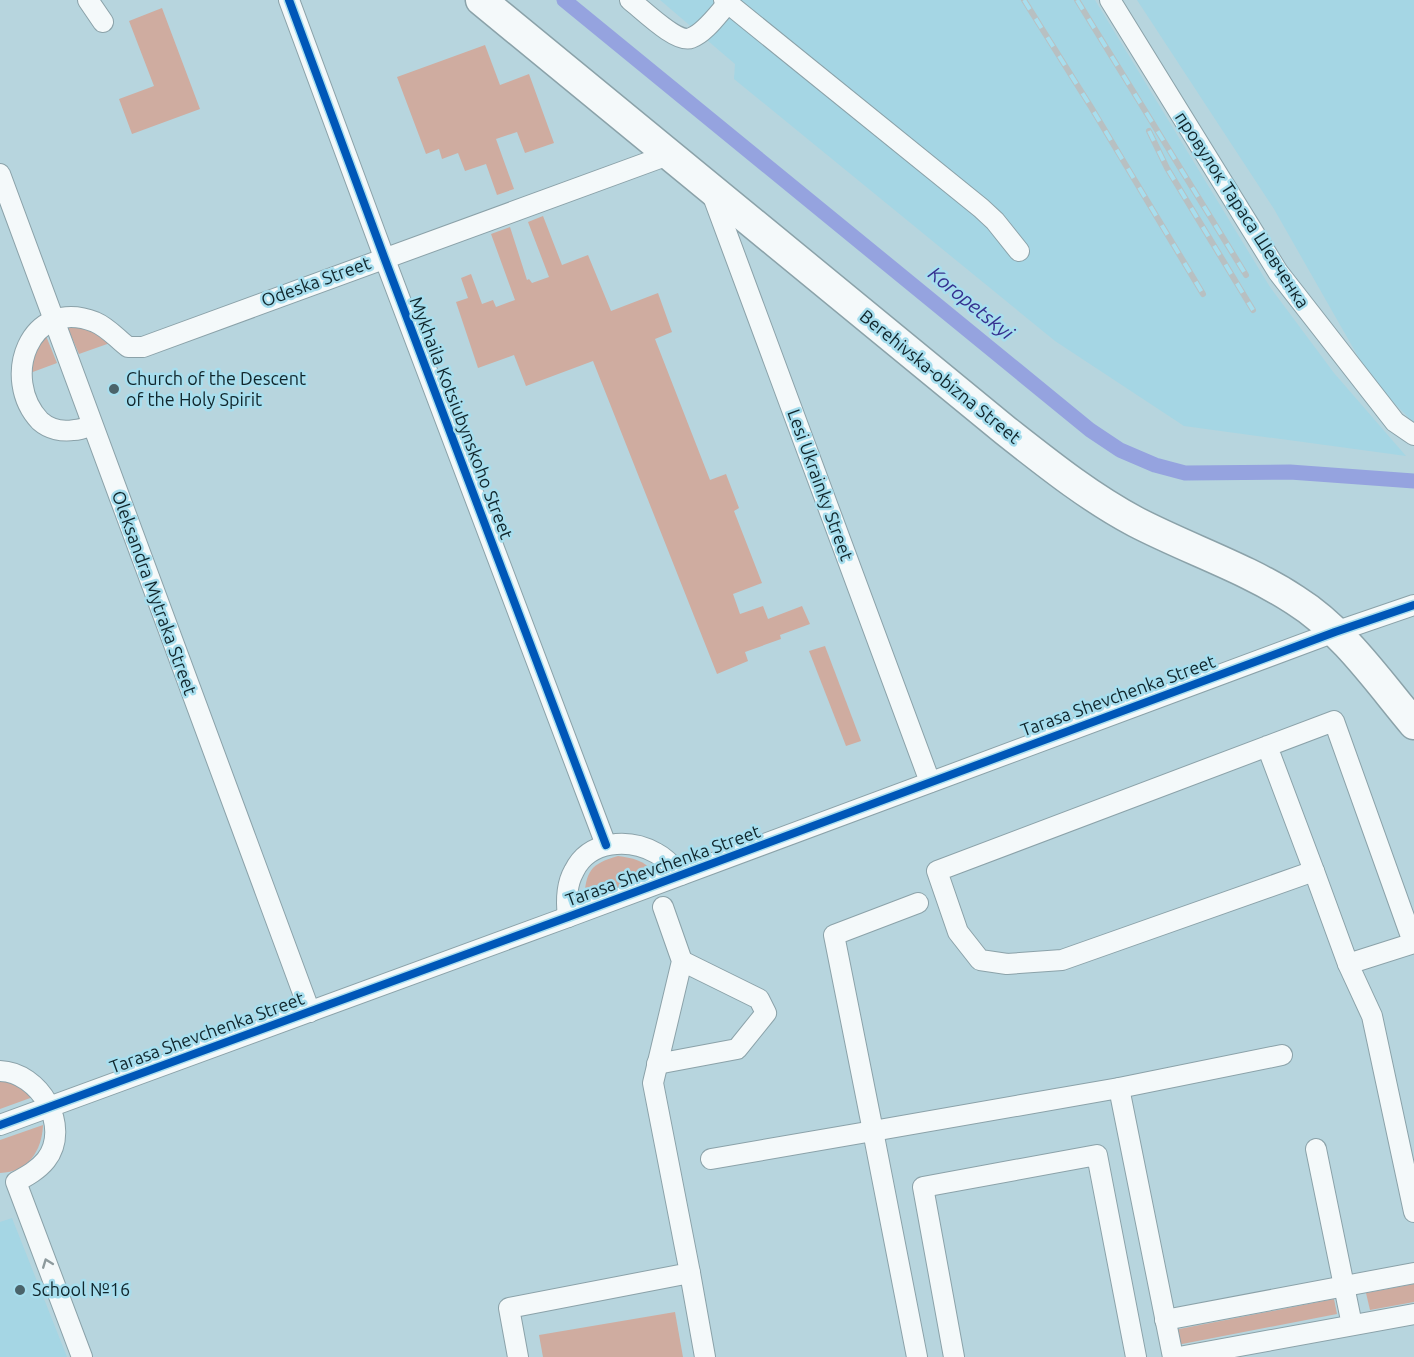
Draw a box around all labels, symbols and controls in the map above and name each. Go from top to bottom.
street label: провулок Тараса Шевченка [1172,108,1314,311]
street label: Odeska Street [258,252,373,310]
water label: Koropetskyi [924,261,1019,345]
street label: Mykhaila Kotsiubynskoho Street [406,294,517,542]
street label: Berehivska-obizna Street [856,305,1025,447]
place label: Church of the Descent of the Holy Spirit [126,368,306,409]
marker: Church of the Descent of the Holy Spirit [107,382,121,396]
street label: Lesi Ukrainky Street [784,406,858,563]
street label: Oleksandra Mytraka Street [109,488,201,698]
street label: Tarasa Shevchenka Street [1018,650,1218,740]
street label: Tarasa Shevchenka Street [563,820,763,910]
street label: Tarasa Shevchenka Street [107,987,307,1077]
one-way arrow [41,1258,54,1269]
place label: School №16 [32,1279,130,1299]
marker: School №16 [13,1283,27,1297]

